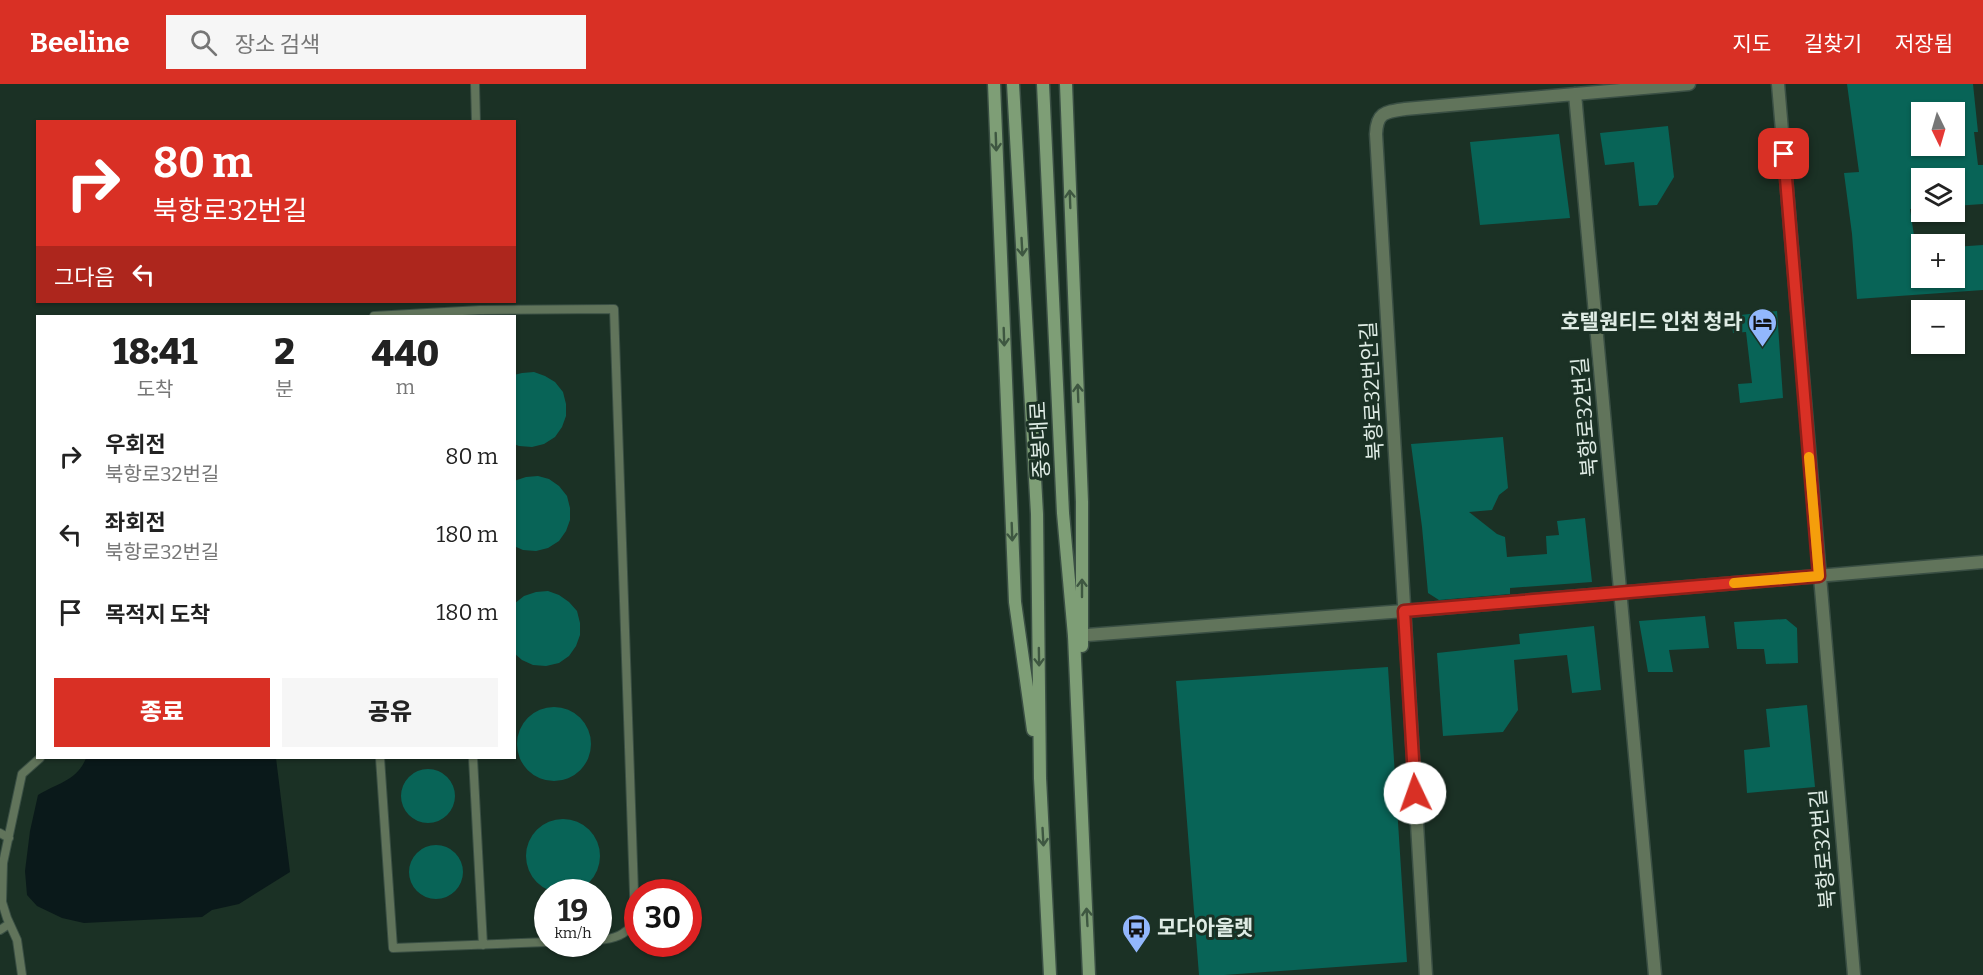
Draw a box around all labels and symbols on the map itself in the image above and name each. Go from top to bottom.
north arrow [1911,102,1965,156]
pin [1758,128,1809,179]
one-way arrow [991,132,1002,152]
one-way arrow [1065,189,1076,209]
one-way arrow [1017,237,1028,257]
hotel icon: 호텔원티드 인천 청라 [1747,306,1779,348]
place label: 호텔원티드 인천 청라 [1561,309,1743,335]
street label: 북항로32번안길 [1355,321,1389,461]
one-way arrow [999,327,1010,347]
street label: 북항로32번길 [1567,356,1603,478]
one-way arrow [1072,384,1083,404]
street label: 중봉대로 [1025,401,1055,479]
one-way arrow [1006,522,1018,542]
one-way arrow [1076,579,1088,599]
one-way arrow [1033,646,1045,666]
position arrow [1383,761,1447,825]
street label: 북항로32번길 [1805,788,1841,910]
one-way arrow [1038,826,1049,846]
speed limit sign: 30 [624,879,702,957]
one-way arrow [1081,907,1092,927]
bus stop icon: 모다아울렛 [1120,912,1152,954]
place label: 모다아울렛 [1157,915,1254,941]

